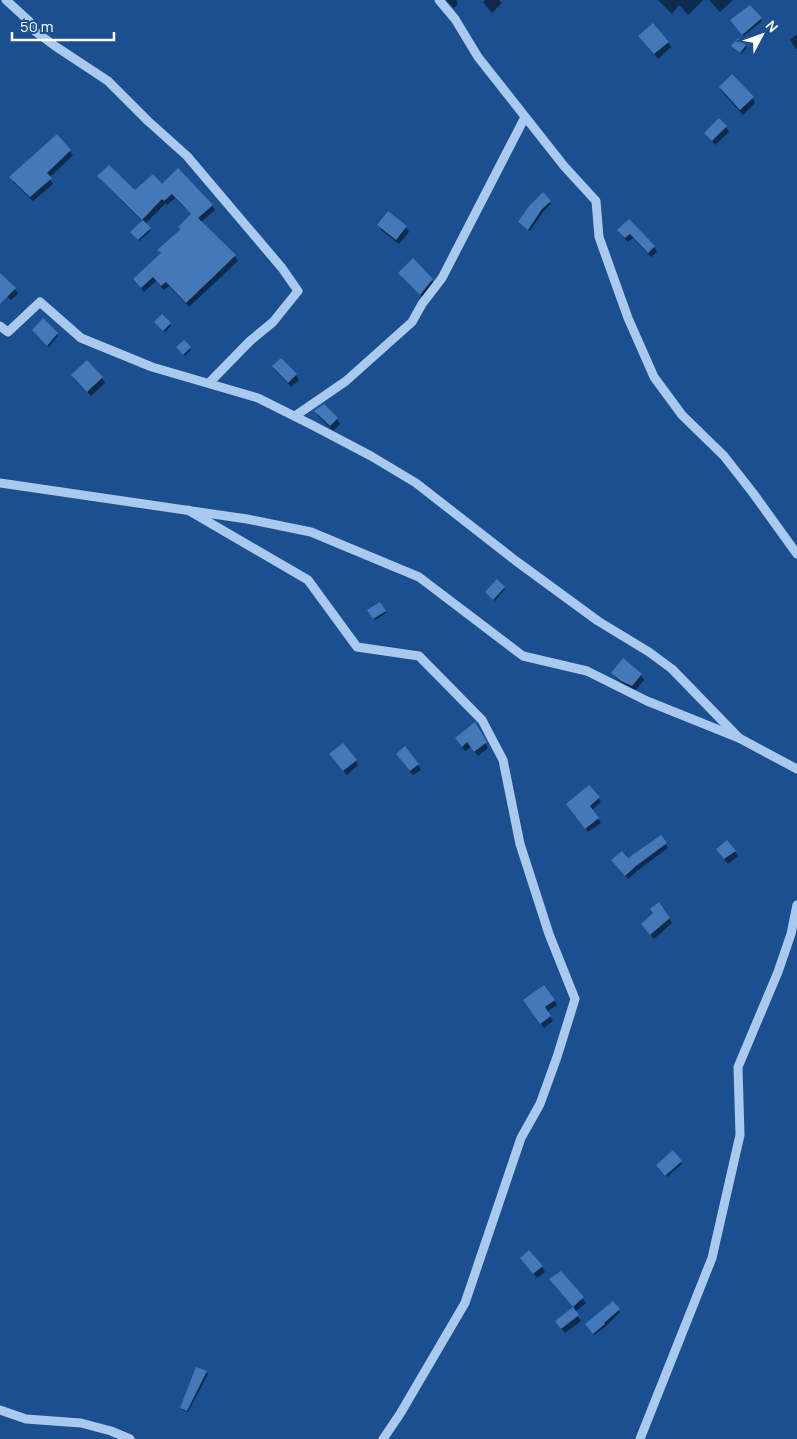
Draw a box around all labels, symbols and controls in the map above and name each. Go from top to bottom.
scale bar [12,10,115,42]
north arrow [737,10,787,60]
text: 50 m [20,16,54,37]
text: N [762,16,783,36]

